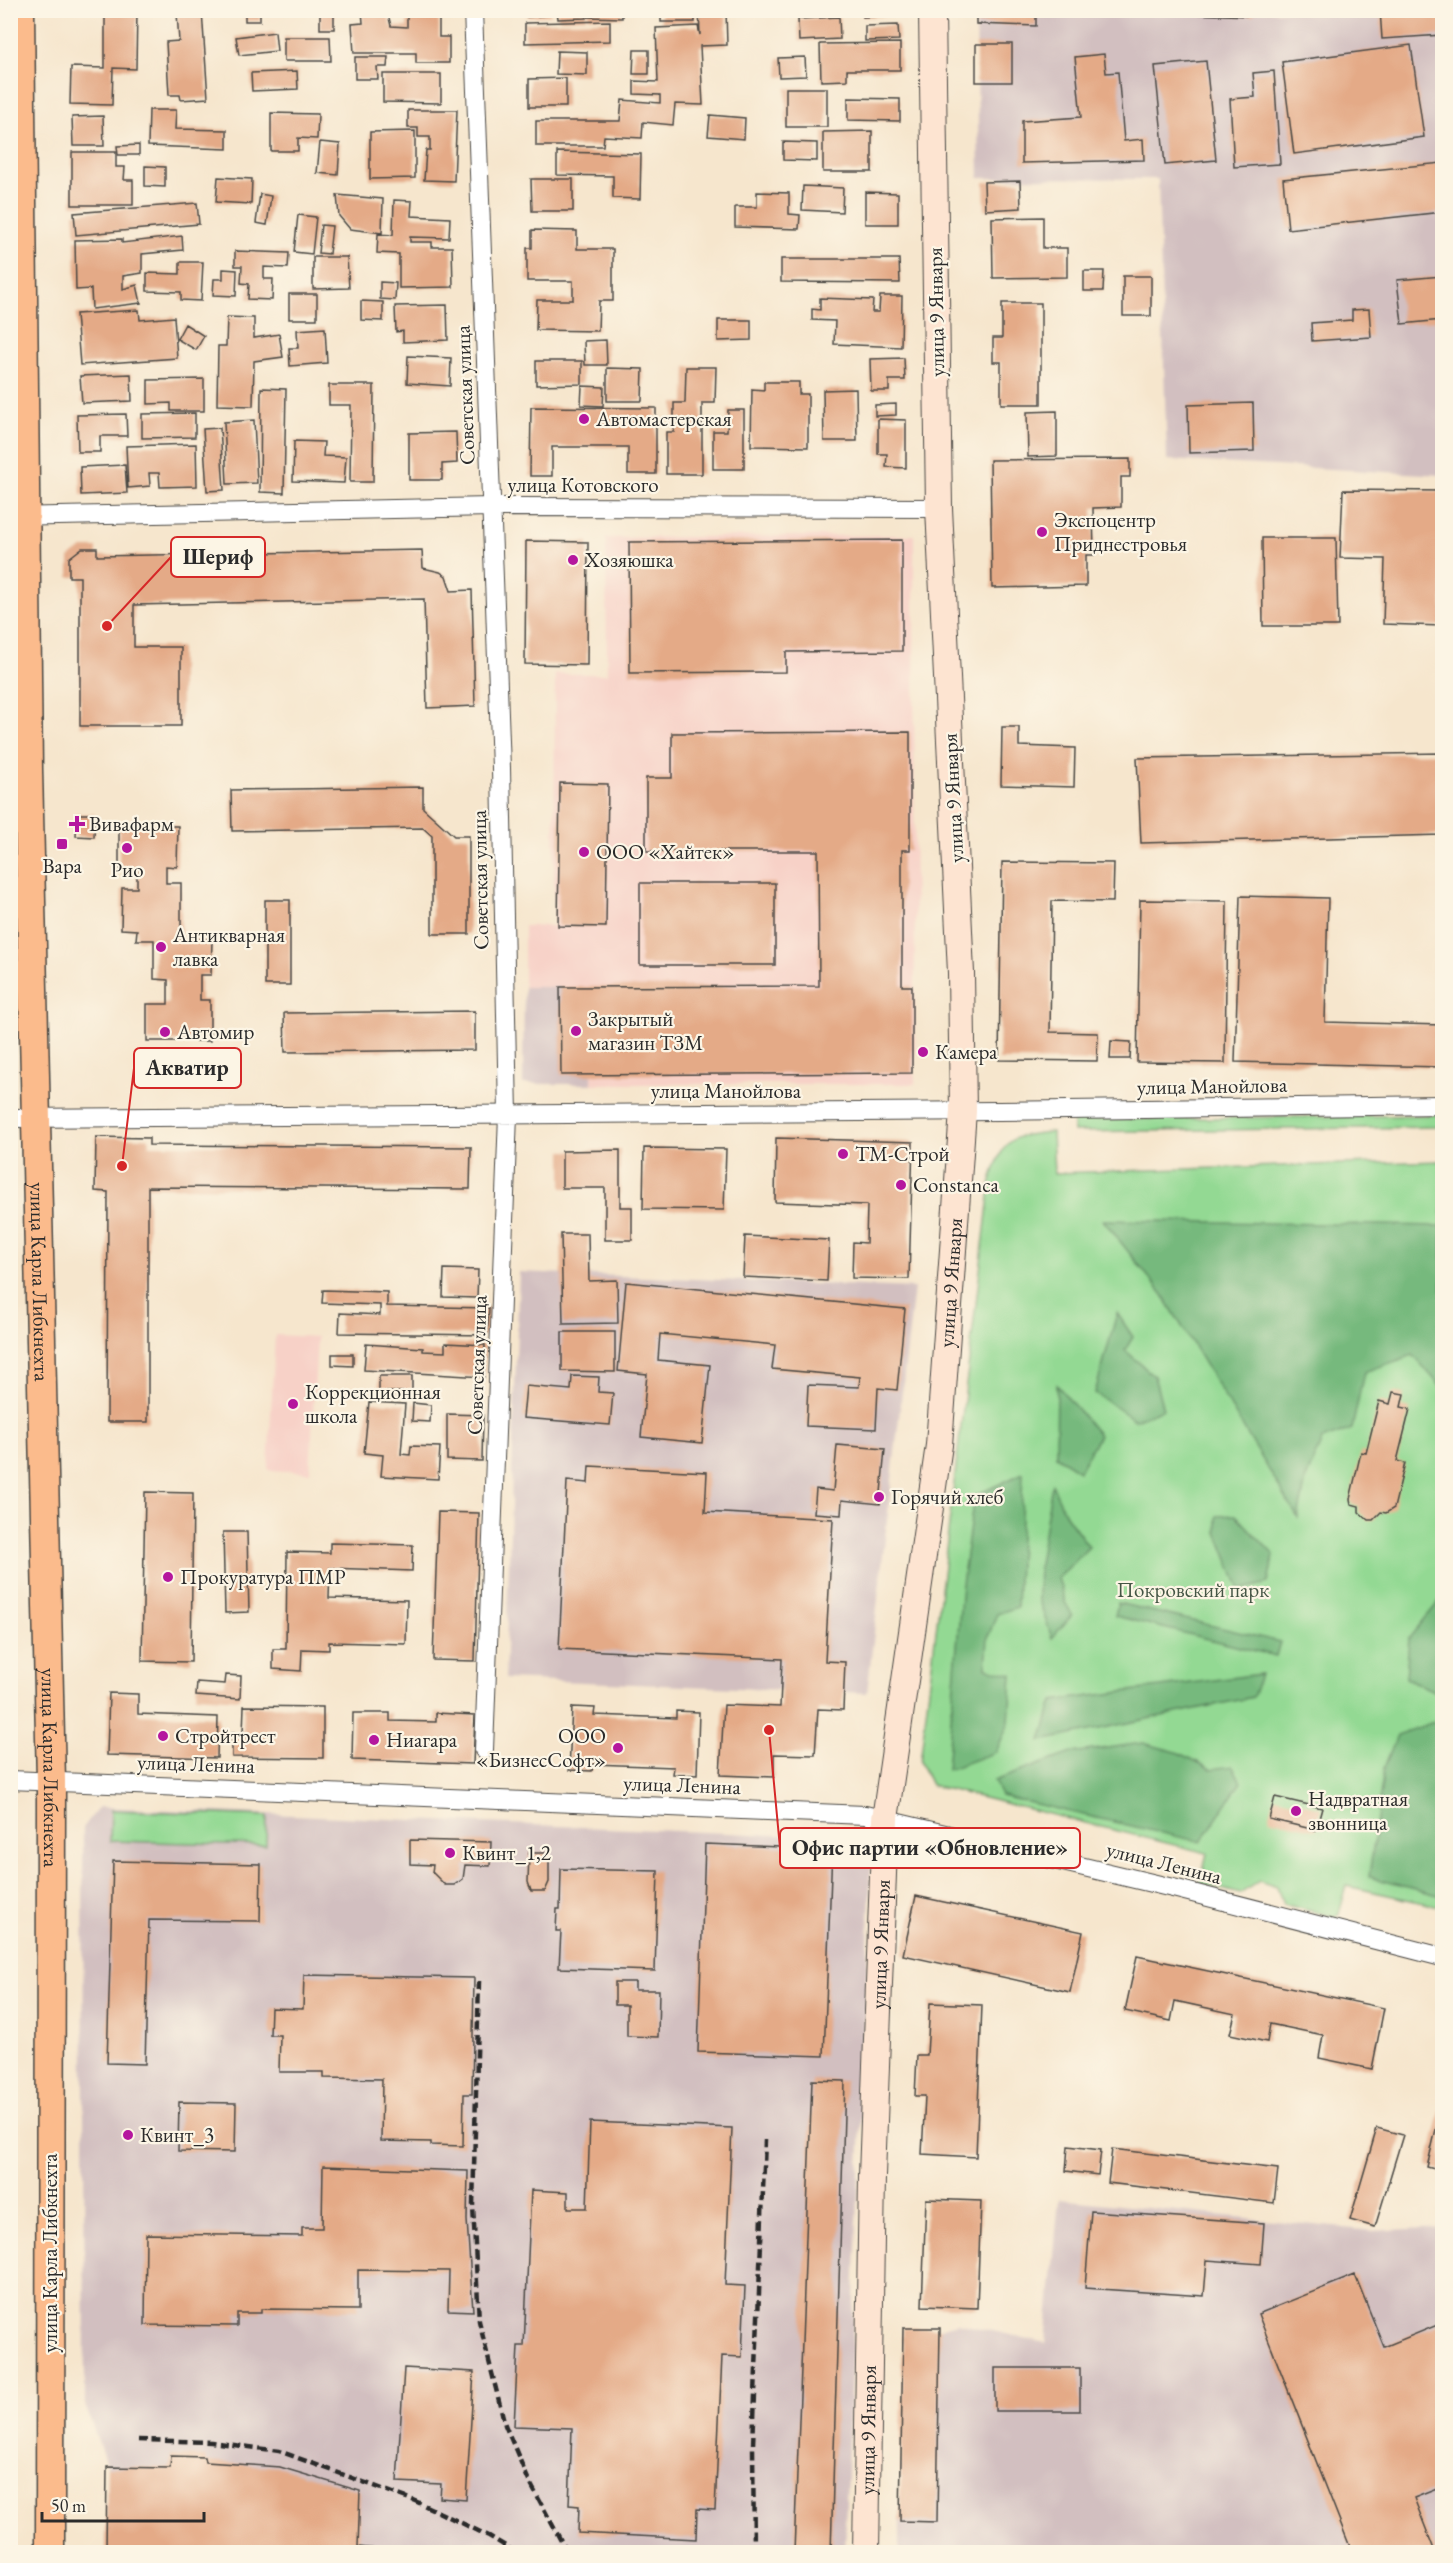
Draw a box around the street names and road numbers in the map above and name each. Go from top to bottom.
street label: улица 9 Января [921,247,950,377]
street label: Советская улица [449,324,480,465]
street label: улица Котовского [507,471,659,498]
street label: улица 9 Января [936,733,969,864]
street label: Советская улица [465,809,494,950]
street label: улица Манойлова [1137,1071,1288,1100]
street label: улица Манойлова [651,1077,802,1104]
street label: улица Карла Либкнехта [24,1182,56,1382]
street label: улица 9 Января [932,1217,968,1348]
street label: Советская улица [461,1294,492,1435]
street label: улица Карла Либкнехта [35,1668,65,1868]
street label: улица Ленина [137,1748,256,1779]
street label: улица Ленина [623,1769,742,1800]
street label: улица Ленина [1104,1835,1225,1890]
street label: улица 9 Января [864,1879,896,2010]
street label: улица Карла Либкнехта [36,2153,63,2353]
street label: улица 9 Января [853,2365,882,2495]

